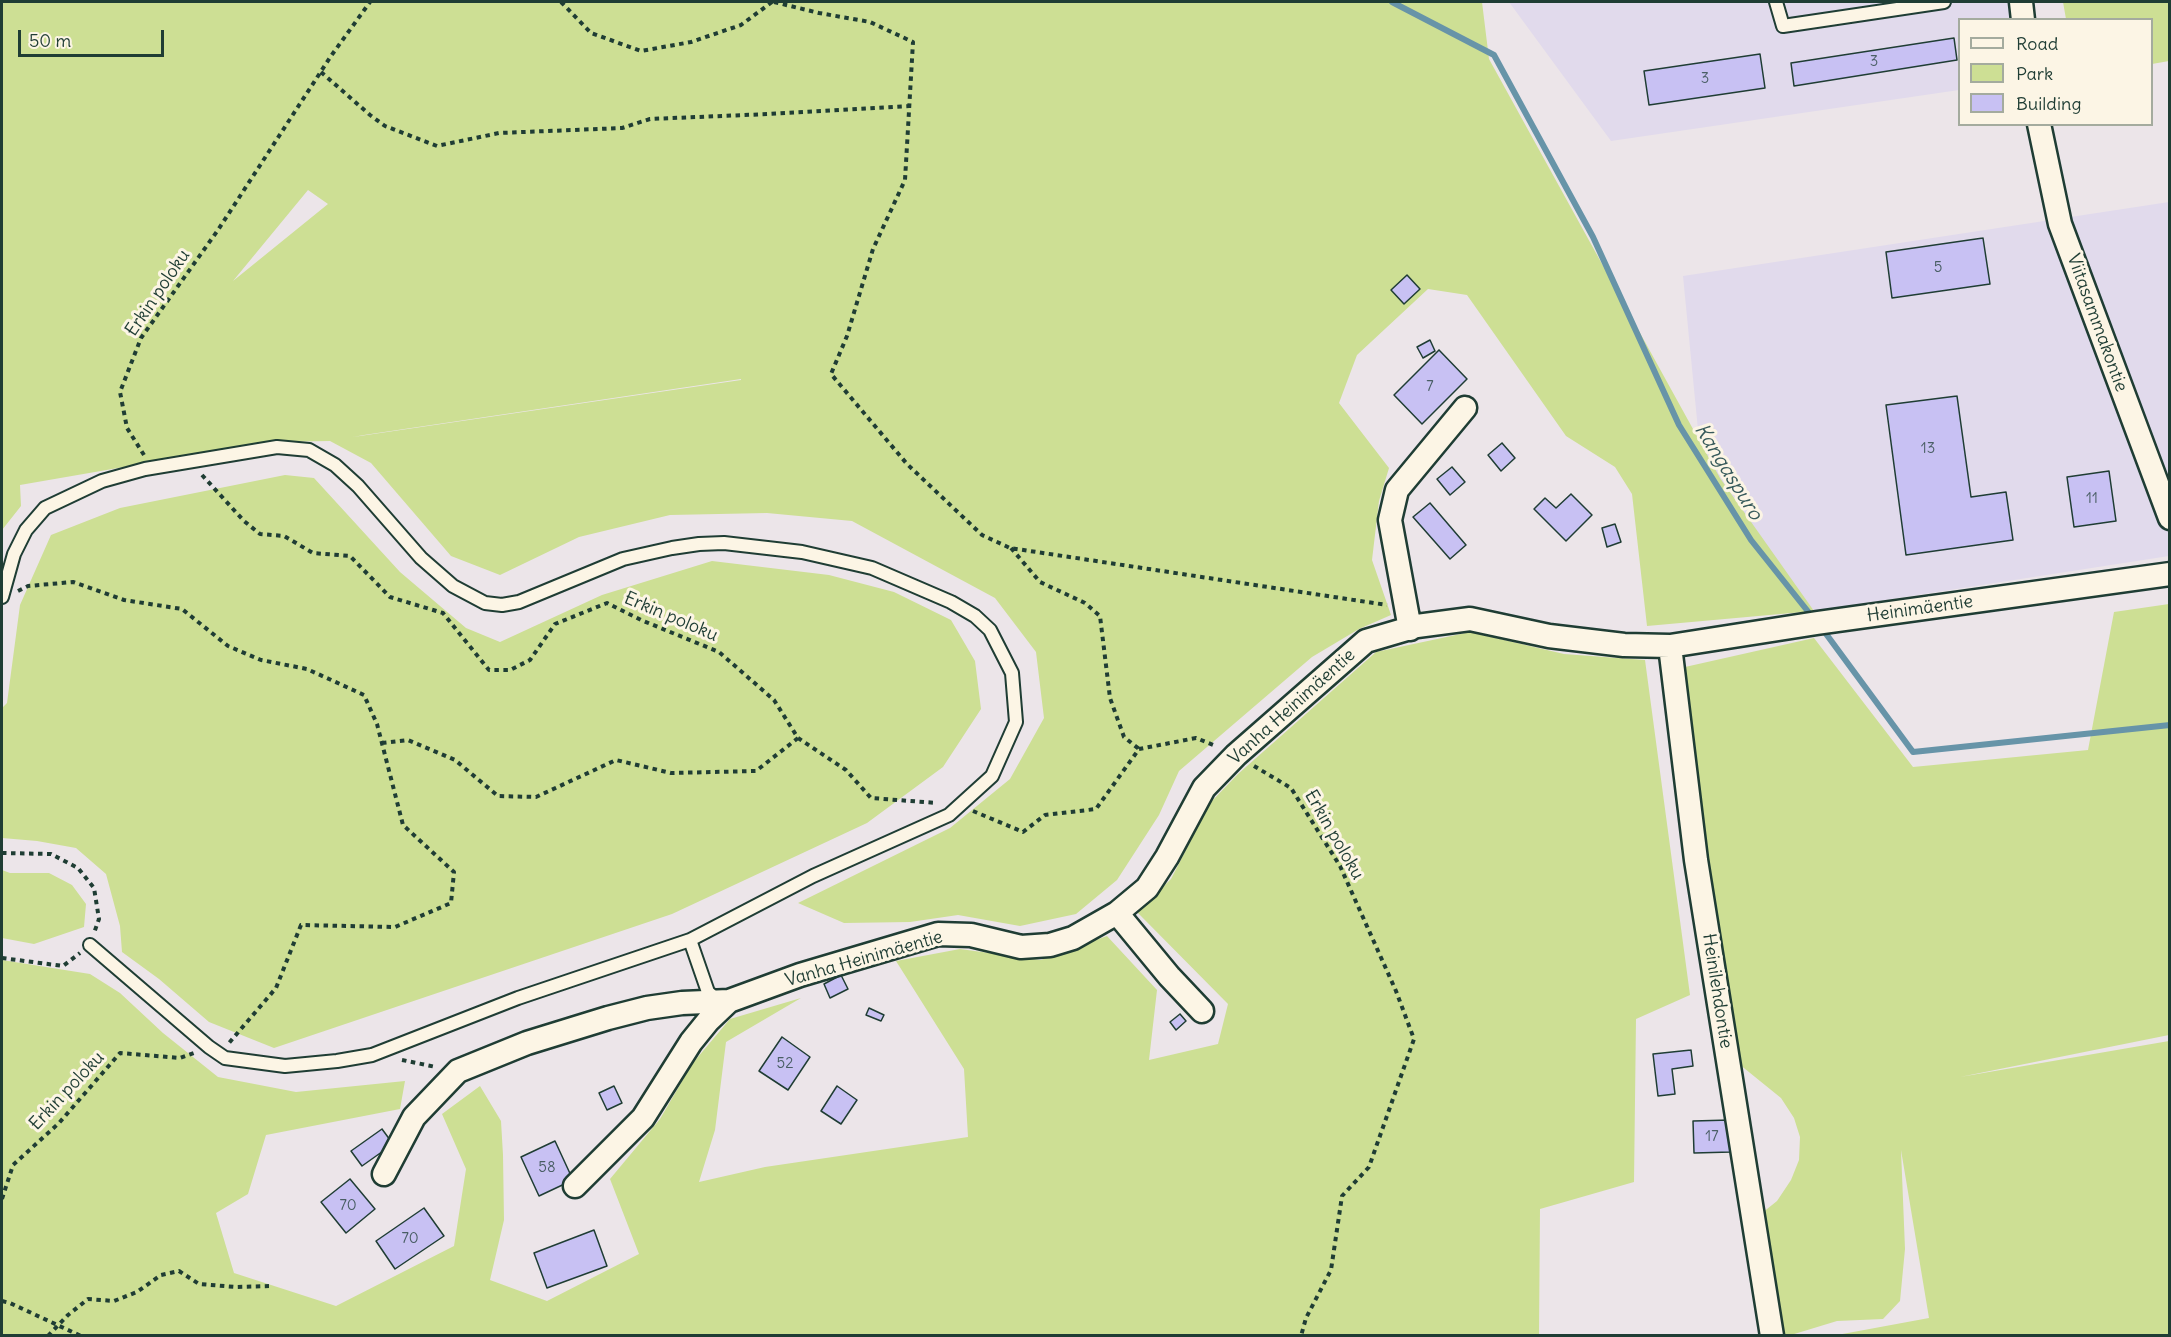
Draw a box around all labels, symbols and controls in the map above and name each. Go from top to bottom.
scale bar [21,18,166,56]
legend [1958,18,2153,126]
text: 50 m [29,29,71,52]
text: Road [2016,32,2058,55]
house number: 3 [1870,53,1878,71]
text: Park [2016,62,2053,85]
house number: 3 [1701,70,1709,88]
text: Building [2016,92,2081,115]
street label: Erkin poloku [121,246,195,340]
street label: Viitasammakontie [2062,251,2132,395]
house number: 5 [1934,259,1942,277]
house number: 7 [1426,378,1434,396]
water label: Kangaspuro [1689,419,1767,525]
house number: 13 [1921,440,1935,458]
house number: 11 [2086,490,2098,508]
street label: Erkin poloku [621,588,721,646]
street label: Heinimäentie [1866,591,1974,627]
street label: Vanha Heinimäentie [1224,644,1360,770]
street label: Erkin poloku [1300,786,1368,884]
street label: Vanha Heinimäentie [783,926,945,992]
street label: Heinilehdontie [1697,932,1737,1050]
street label: Erkin poloku [25,1047,109,1135]
house number: 52 [777,1055,793,1073]
house number: 17 [1705,1128,1719,1146]
house number: 58 [538,1159,556,1177]
house number: 70 [339,1197,357,1215]
house number: 70 [401,1230,419,1248]

